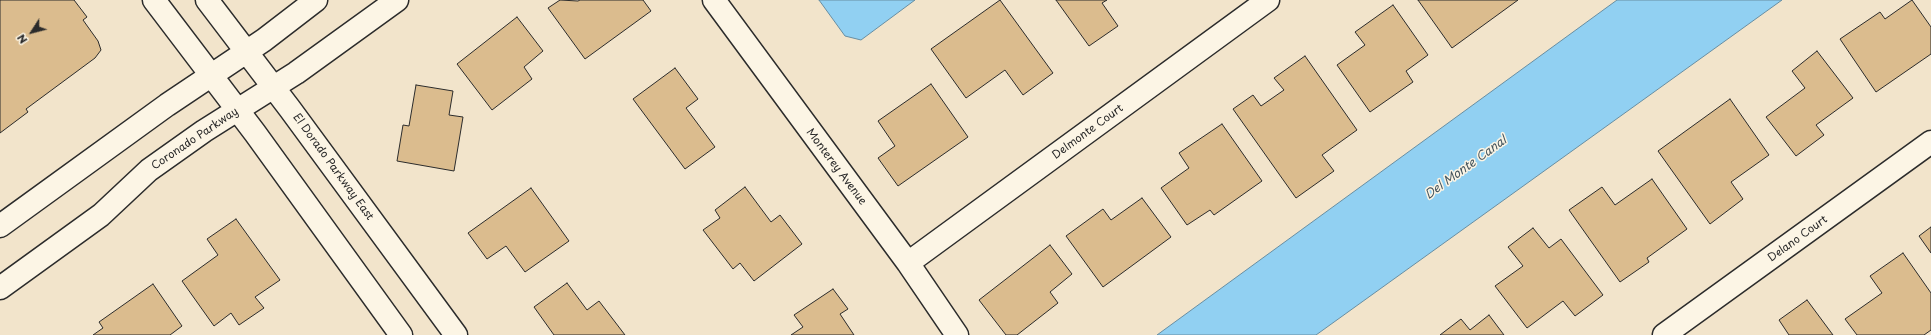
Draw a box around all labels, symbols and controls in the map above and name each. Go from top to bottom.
north arrow [12,12,52,52]
text: N [12,31,31,48]
street label: Delmonte Court [1050,102,1126,162]
street label: Coronado Parkway [149,105,241,173]
street label: El Dorado Parkway East [290,111,376,223]
street label: Monterey Avenue [803,126,869,208]
water label: Del Monte Canal [1422,133,1510,203]
street label: Delano Court [1766,213,1830,265]

